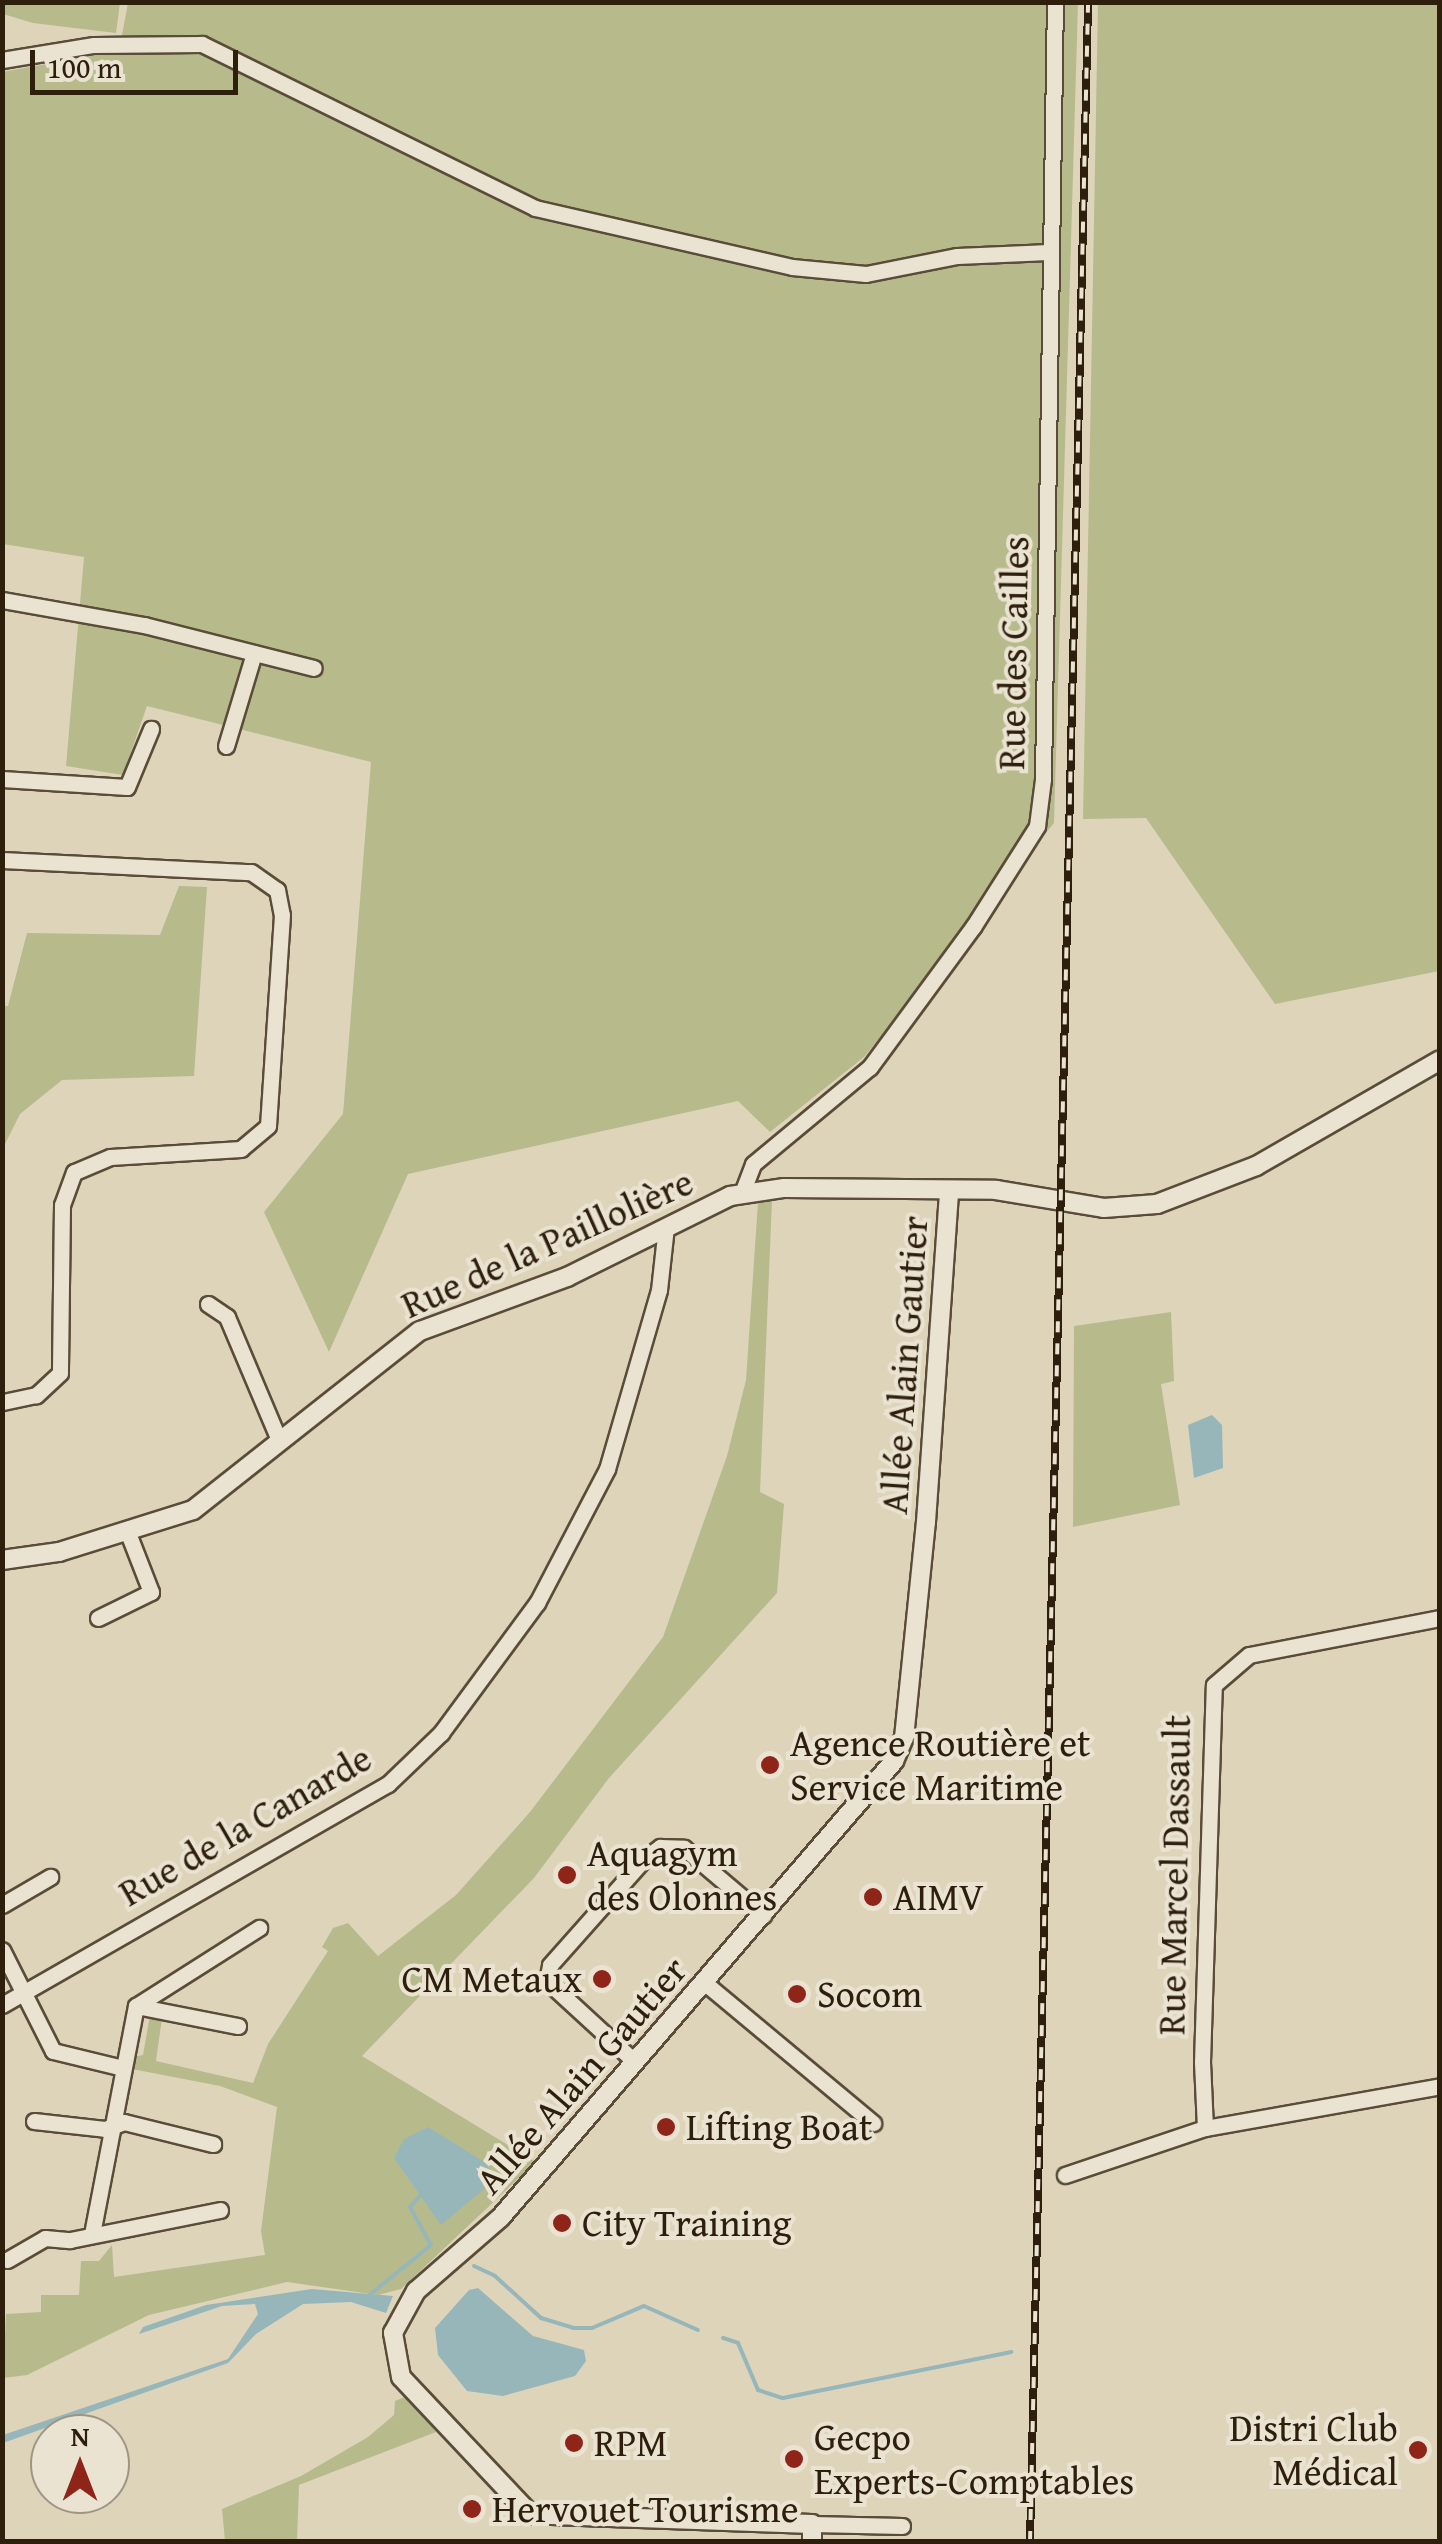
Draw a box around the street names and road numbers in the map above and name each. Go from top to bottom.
street label: Rue des Cailles [988,536,1038,770]
street label: Rue de la Paillolière [394,1158,700,1328]
street label: Allée Alain Gautier [871,1214,937,1516]
street label: Rue Marcel Dassault [1148,1714,1200,2036]
street label: Rue de la Canarde [111,1734,379,1916]
street label: Allée Alain Gautier [466,1947,696,2203]

